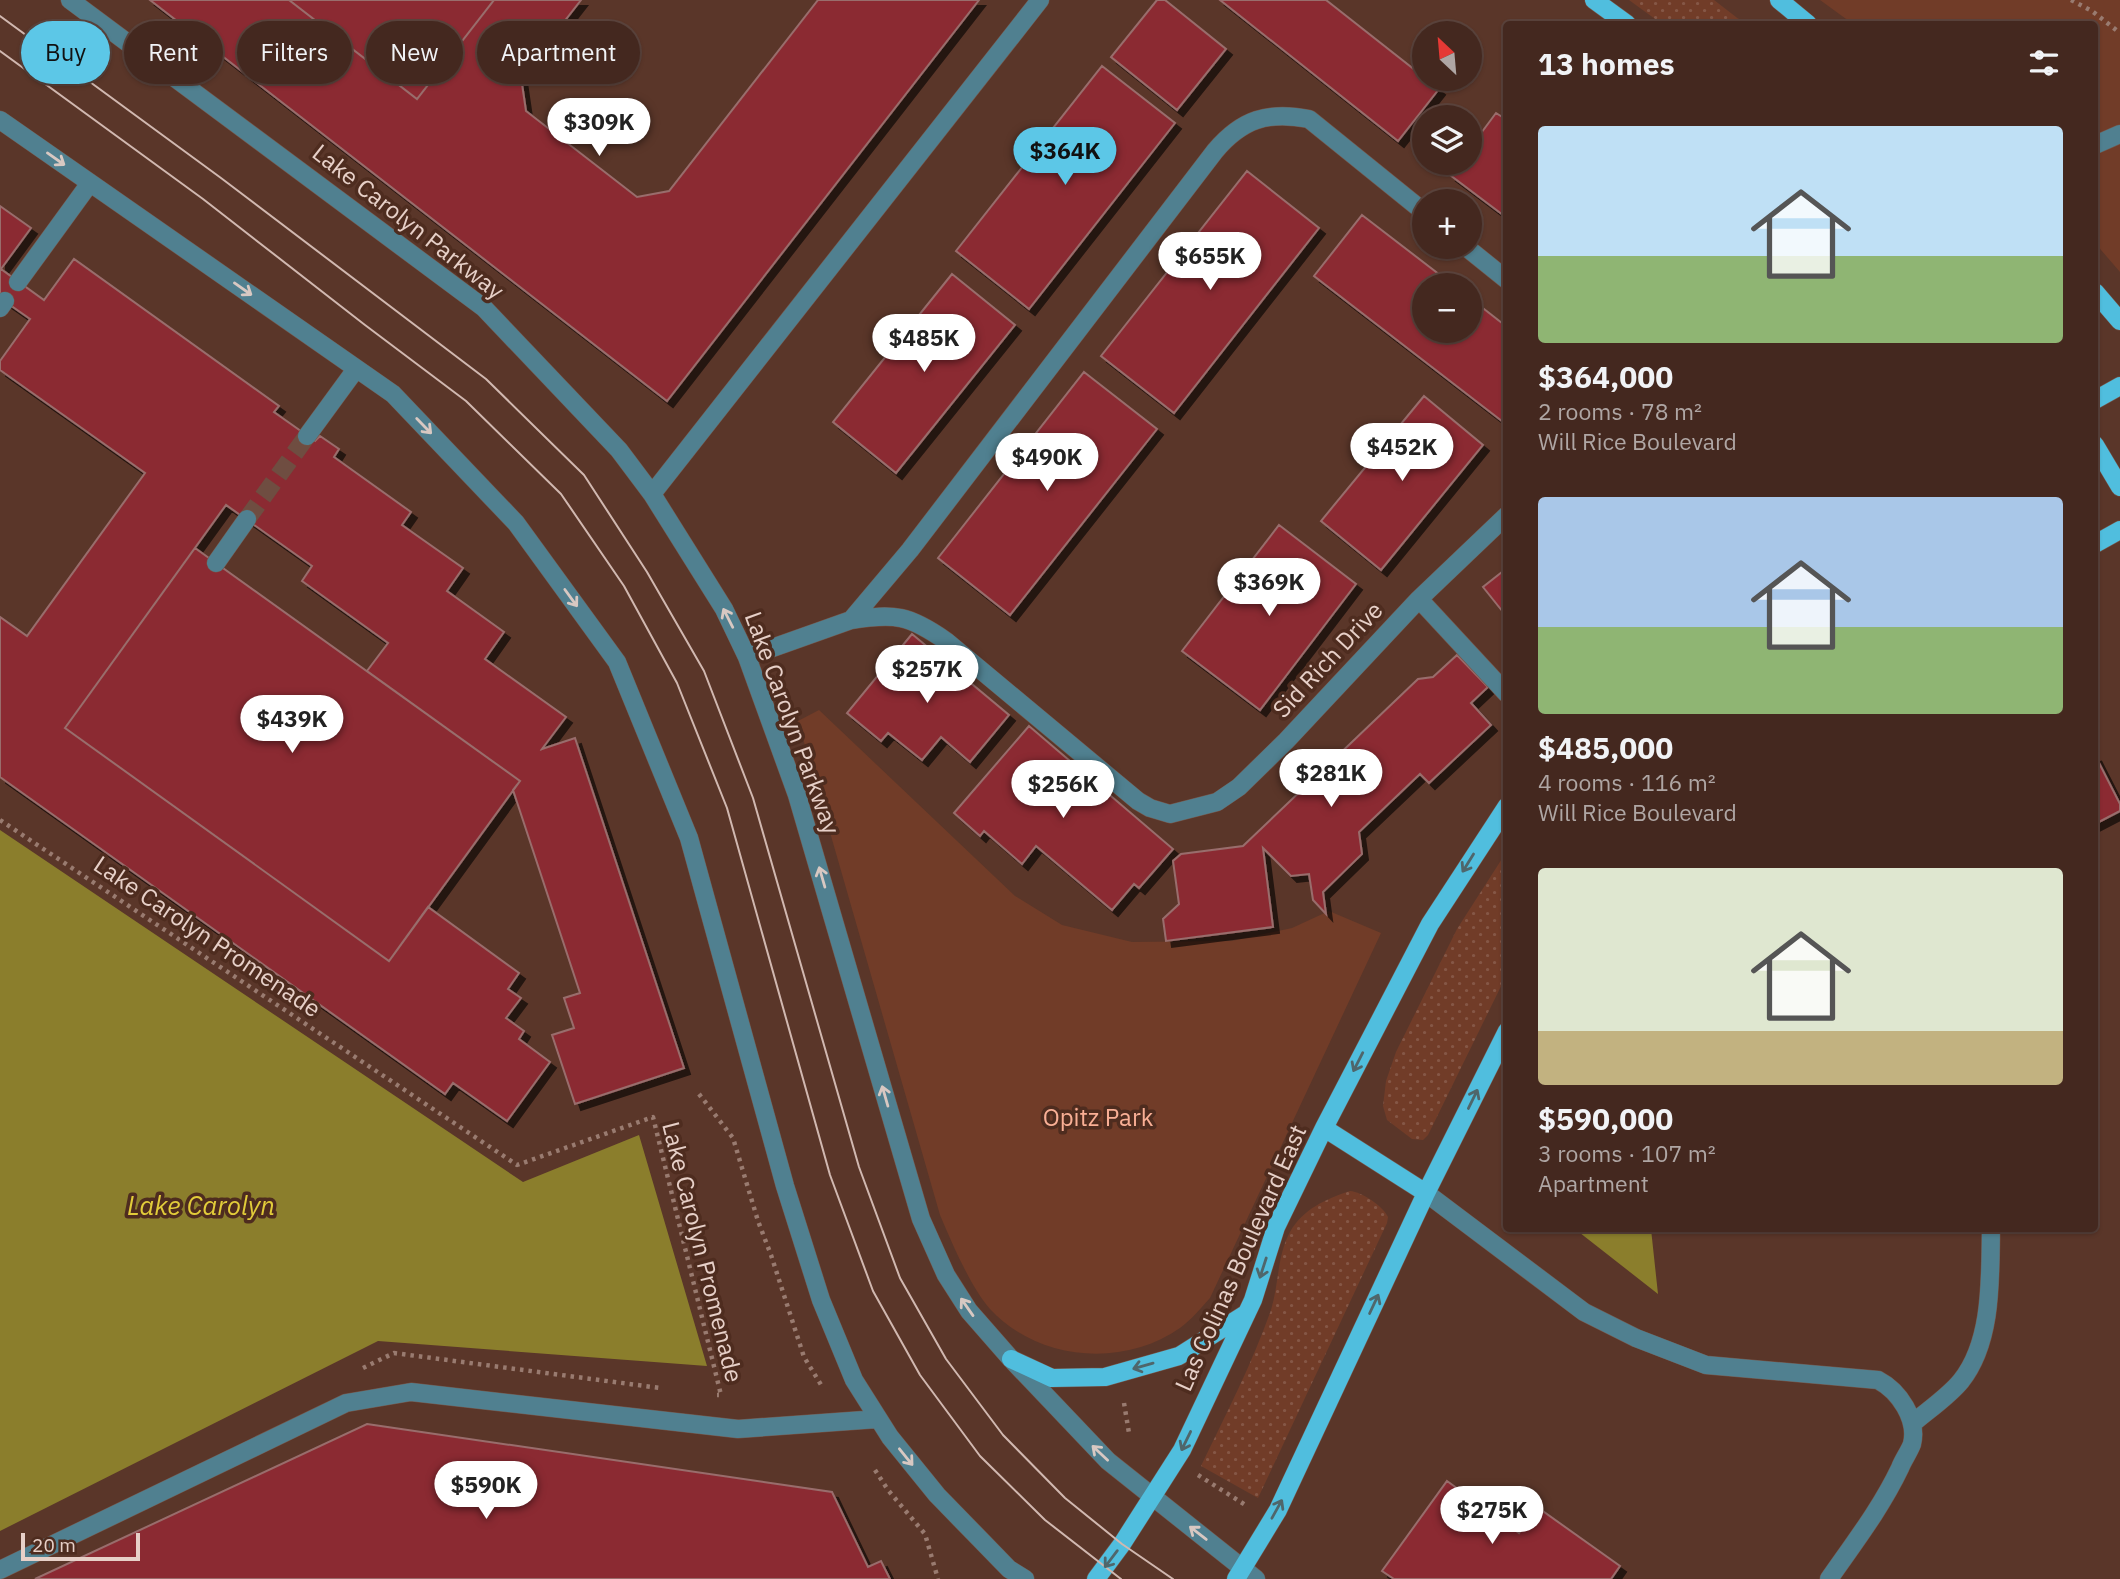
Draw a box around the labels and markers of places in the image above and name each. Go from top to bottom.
pin: $309K [550,99,648,158]
pin: $364K [1016,128,1114,187]
pin: $655K [1161,232,1259,292]
pin: $485K [875,314,973,374]
pin: $452K [1353,424,1451,483]
pin: $490K [998,434,1096,493]
pin: $369K [1220,558,1318,618]
pin: $257K [878,646,976,705]
pin: $439K [243,696,341,755]
pin: $281K [1282,750,1380,809]
pin: $256K [1014,760,1112,820]
pin: $590K [437,1462,535,1521]
pin: $275K [1443,1486,1541,1546]

